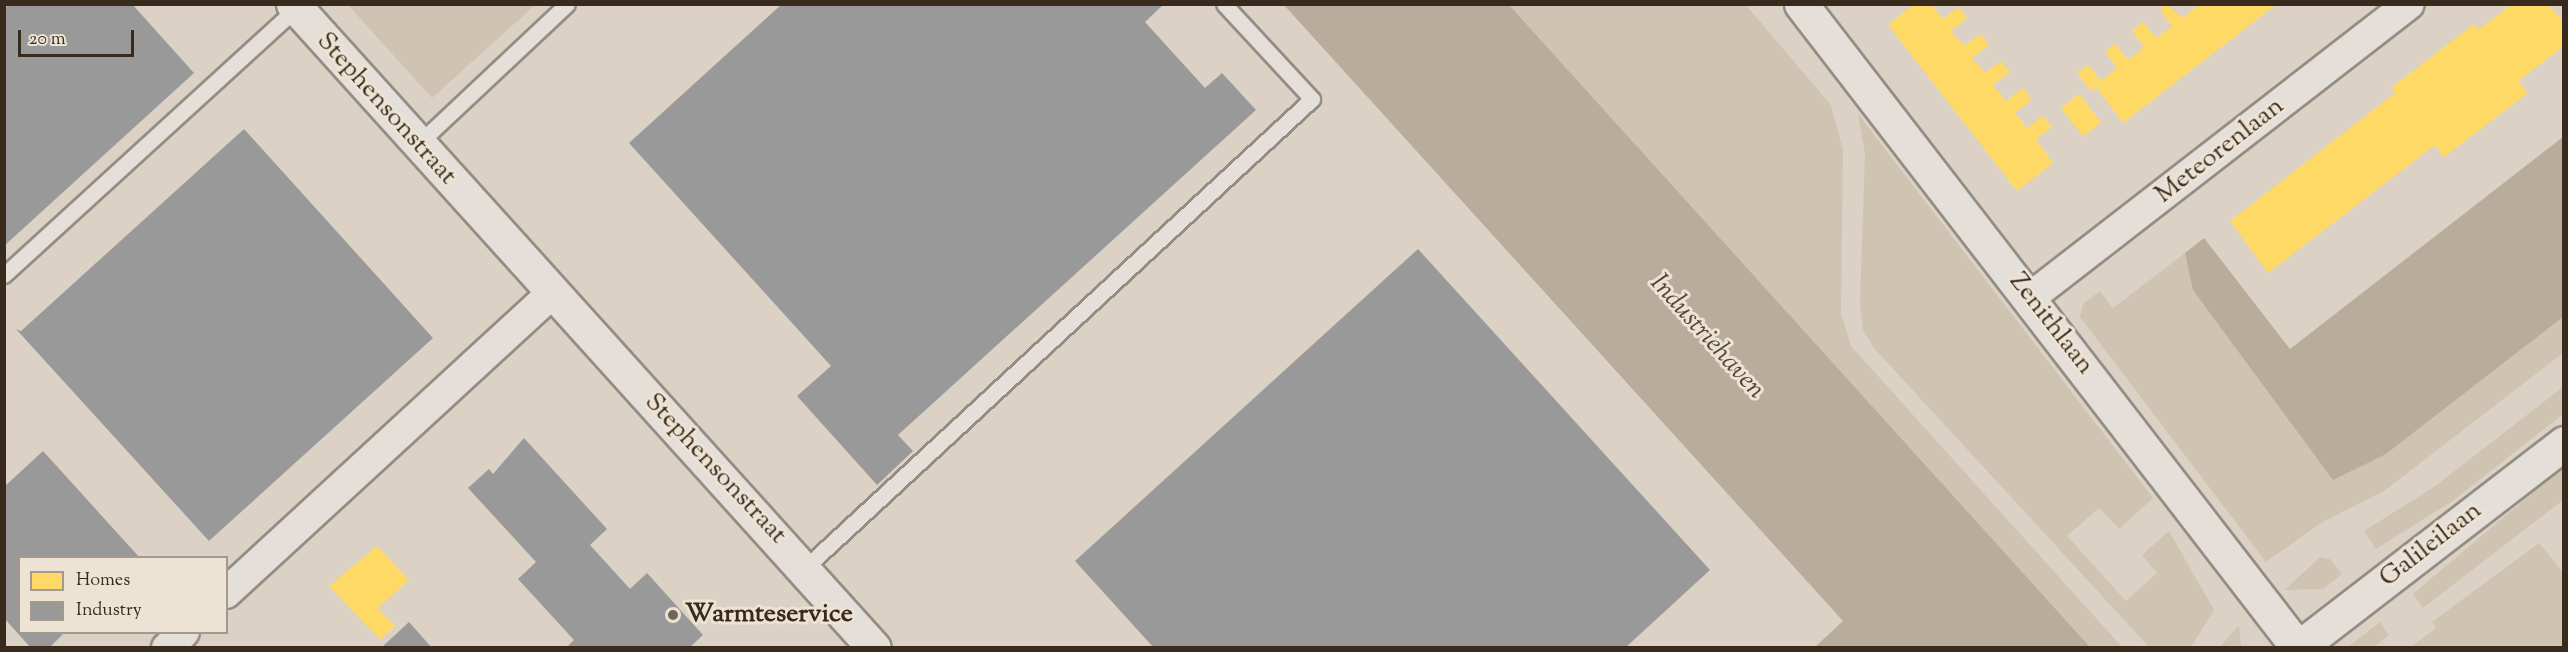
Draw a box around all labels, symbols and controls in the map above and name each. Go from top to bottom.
scale bar [21,18,136,56]
street label: Stephensonstraat [309,26,463,192]
text: 20 m [29,27,66,53]
street label: Meteorenlaan [2150,91,2290,211]
street label: Zenithlaan [2002,267,2100,381]
water label: Industriehaven [1642,268,1772,406]
street label: Stephensonstraat [637,387,793,551]
street label: Galileilaan [2374,495,2488,595]
legend [18,556,228,634]
text: Homes [76,568,130,594]
text: Industry [76,598,142,624]
place label: Warmteservice [685,599,853,631]
marker: Warmteservice [666,608,680,622]

